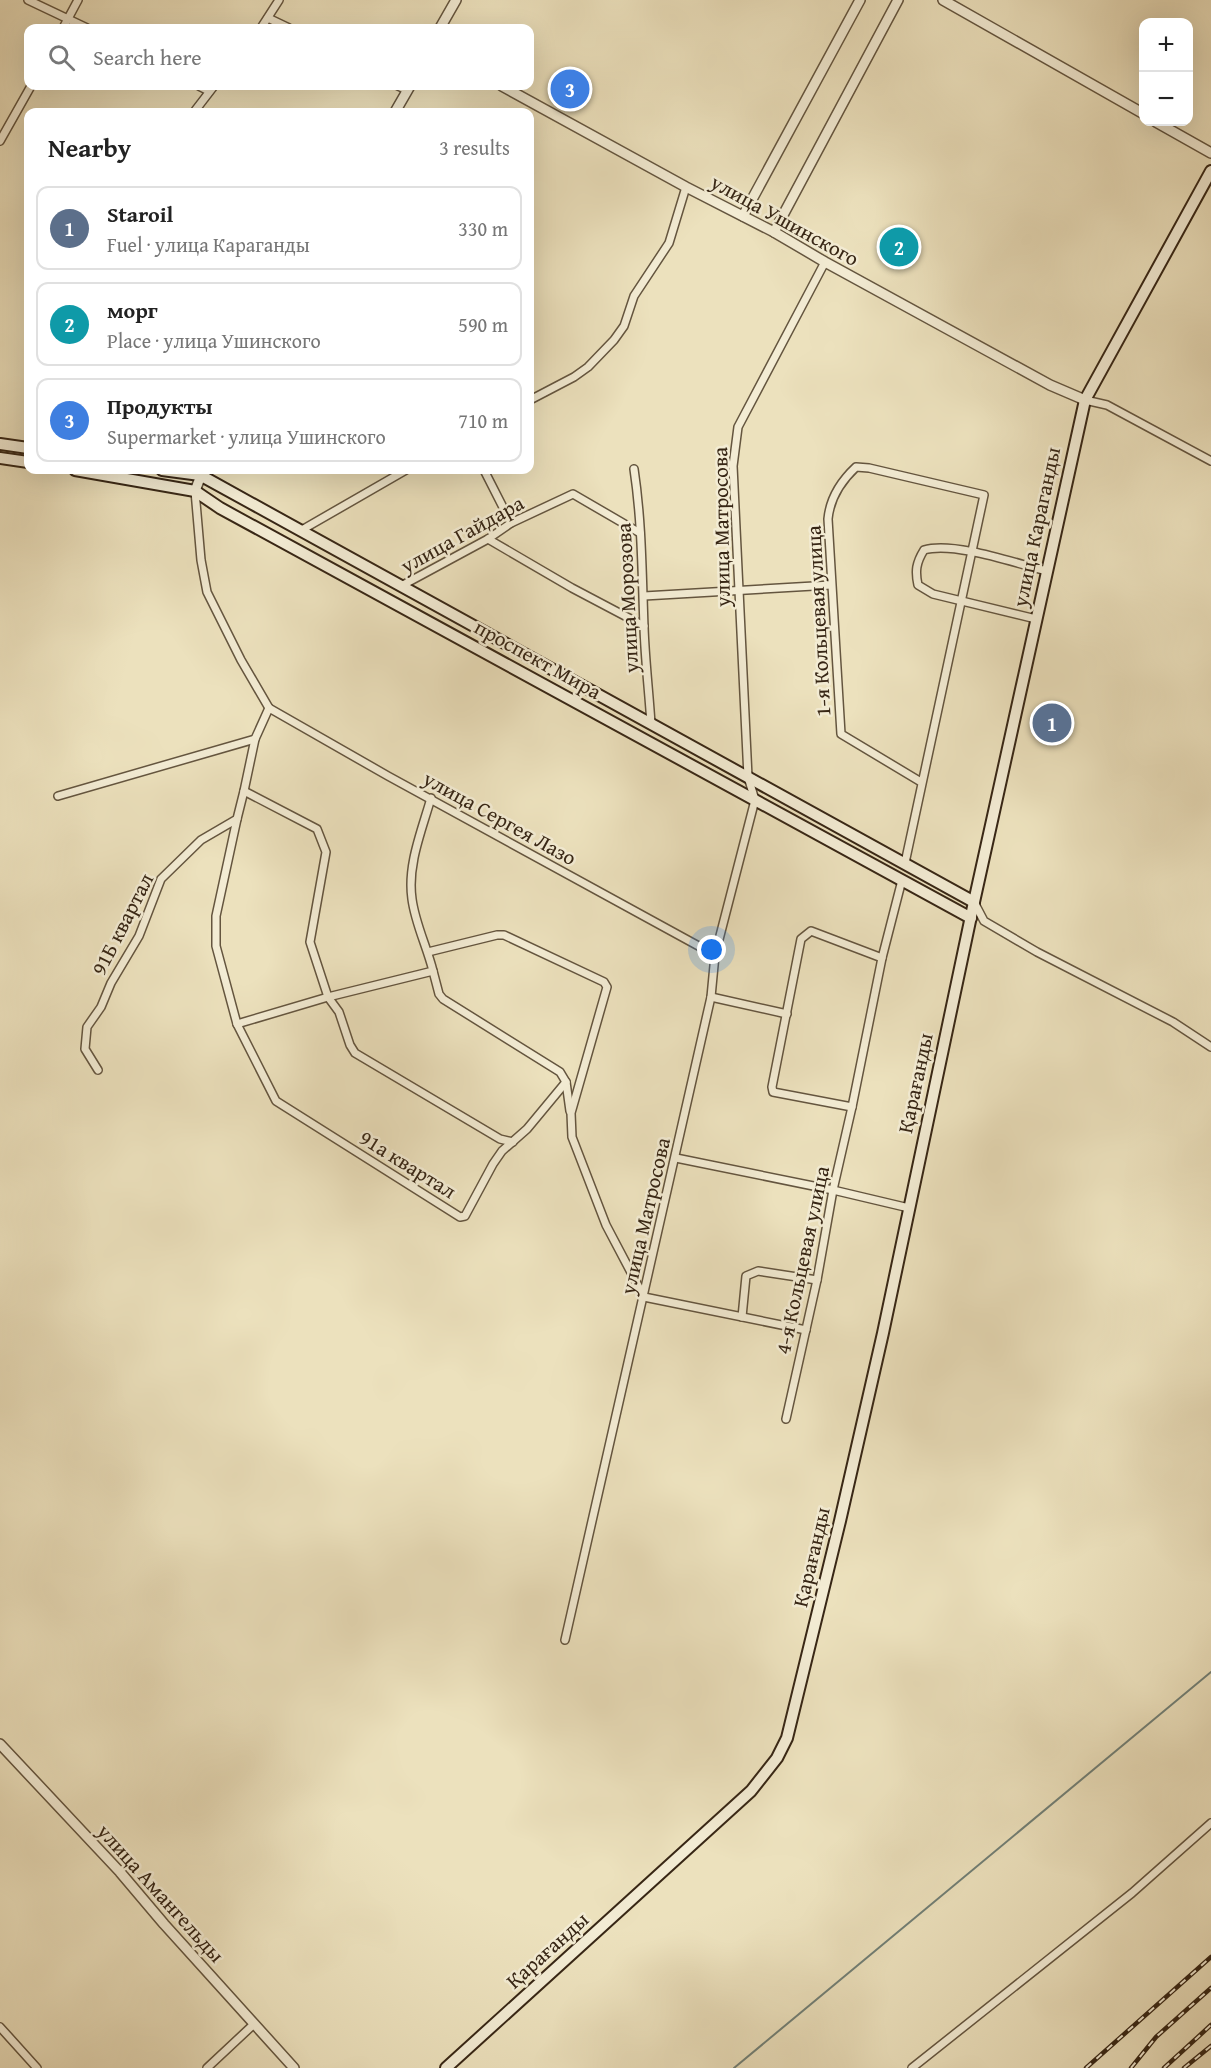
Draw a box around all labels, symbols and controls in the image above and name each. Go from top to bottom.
map controls [1139,18,1193,126]
button: + [1139,18,1193,72]
search box [24,24,534,90]
icon: search [45,41,78,74]
text: Search here [93,41,202,73]
pin: 3 [550,66,590,112]
button: − [1139,72,1193,126]
text: Nearby [48,128,131,167]
text: 3 results [439,133,510,162]
street label: улица Ушинского [704,166,865,274]
text: Staroil [107,198,173,230]
text: 1 [64,214,75,243]
text: 330 m [458,214,508,243]
pin: 2 [880,224,918,270]
text: Fuel · улица Караганды [107,230,310,259]
text: морг [107,294,158,326]
text: 2 [64,310,75,339]
text: 590 m [458,310,508,339]
text: Place · улица Ушинского [107,326,321,355]
text: Продукты [107,390,213,422]
text: 3 [64,406,75,435]
text: 710 m [458,406,508,435]
text: Supermarket · улица Ушинского [107,422,386,451]
street label: улица Караганды [1004,444,1068,611]
street label: улица Матросова [704,447,738,608]
street label: улица Гайдара [394,487,529,581]
street label: улица Морозова [608,522,646,675]
street label: 1-я Кольцевая улица [798,524,838,718]
street label: проспект Мира [469,611,607,707]
pin: 1 [1032,700,1072,746]
street label: улица Сергея Лазо [417,762,582,873]
street label: 91Б квартал [83,867,161,980]
your location [697,935,726,964]
street label: Қарағанды [889,1030,941,1136]
street label: 91а квартал [354,1122,463,1206]
street label: улица Матросова [612,1134,678,1299]
street label: 4-я Кольцевая улица [767,1163,837,1357]
street label: Қарағанды [784,1504,838,1610]
street label: улица Амангельды [89,1816,232,1970]
street label: Қарағанды [499,1904,595,1996]

